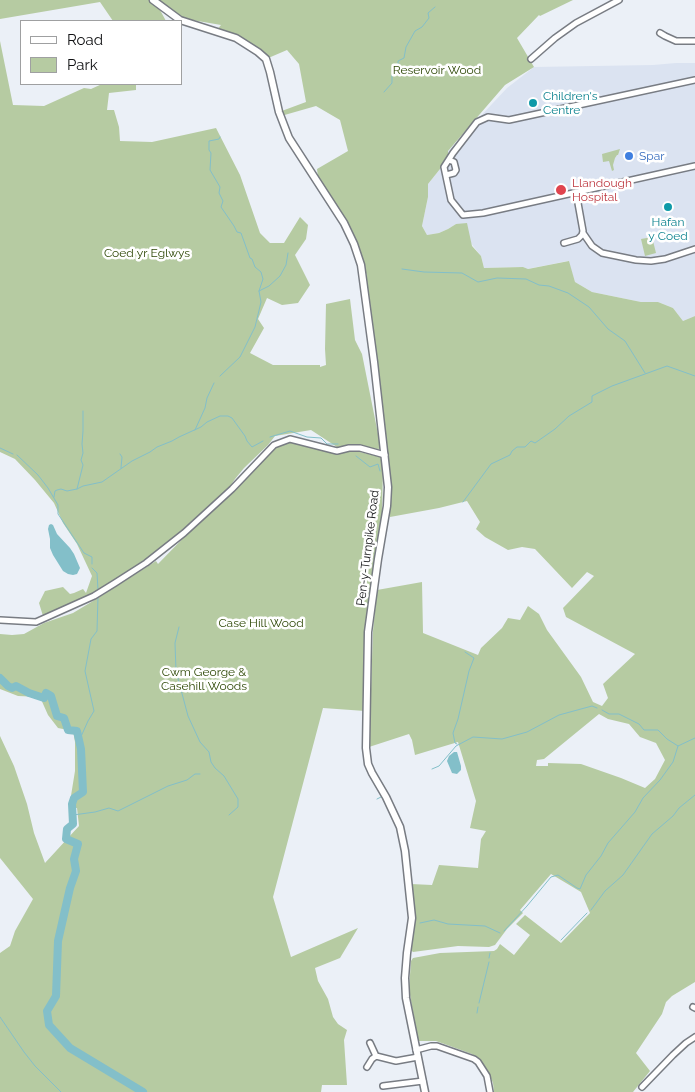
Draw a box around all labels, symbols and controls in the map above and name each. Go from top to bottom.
legend [20,20,182,85]
text: Road [67,31,103,49]
text: Park [67,56,98,74]
park label: Reservoir Wood [393,63,481,77]
place label: Children's Centre [543,89,598,117]
marker: Children's Centre [527,97,539,109]
place label: Spar [639,149,664,163]
marker: Spar [623,150,635,162]
place label: Llandough Hospital [572,176,632,204]
marker: Llandough Hospital [554,183,568,197]
marker: Hafan y Coed [662,201,674,213]
place label: Hafan y Coed [648,215,688,243]
park label: Coed yr Eglwys [104,246,190,260]
street label: Pen-y-Turnpike Road [354,489,382,607]
park label: Case Hill Wood [218,616,304,630]
park label: Cwm George & Casehill Woods [161,665,247,693]

